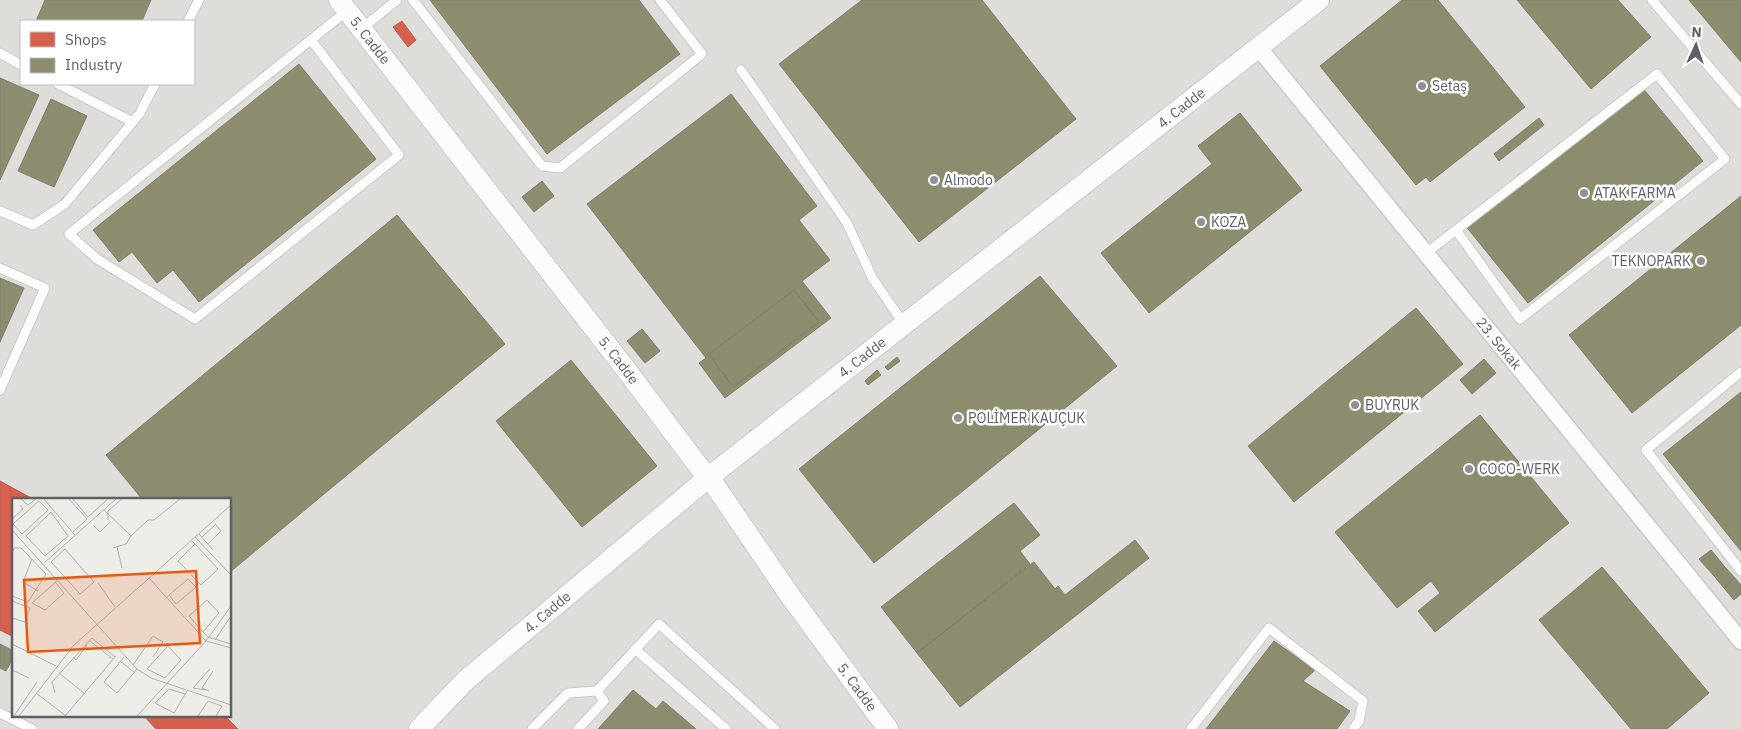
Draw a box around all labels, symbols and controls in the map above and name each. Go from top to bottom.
street label: 5. Cadde [346,13,395,68]
legend [20,20,195,85]
north arrow [1671,20,1721,70]
text: N [1691,23,1702,41]
text: Shops [65,30,107,49]
text: Industry [65,55,123,74]
place label: Setaş [1432,77,1467,95]
marker: Setaş [1416,80,1428,92]
street label: 4. Cadde [1154,83,1209,132]
place label: Almodo [944,171,993,189]
marker: Almodo [928,174,940,186]
place label: ATAK FARMA [1594,184,1676,202]
marker: ATAK FARMA [1578,187,1590,199]
place label: KOZA [1211,213,1246,231]
marker: KOZA [1195,216,1207,228]
place label: TEKNOPARK [1611,252,1691,270]
marker: TEKNOPARK [1695,255,1707,267]
street label: 23. Sokak [1472,314,1526,374]
street label: 5. Cadde [595,333,643,388]
street label: 4. Cadde [835,333,890,381]
place label: BUYRUK [1365,396,1419,414]
marker: BUYRUK [1349,399,1361,411]
place label: POLİMER KAUÇUK [968,409,1085,427]
marker: POLİMER KAUÇUK [952,412,964,424]
place label: COCO-WERK [1479,460,1560,478]
marker: COCO-WERK [1463,463,1475,475]
inset map [12,498,231,716]
street label: 4. Cadde [520,587,575,637]
street label: 5. Cadde [834,659,881,715]

